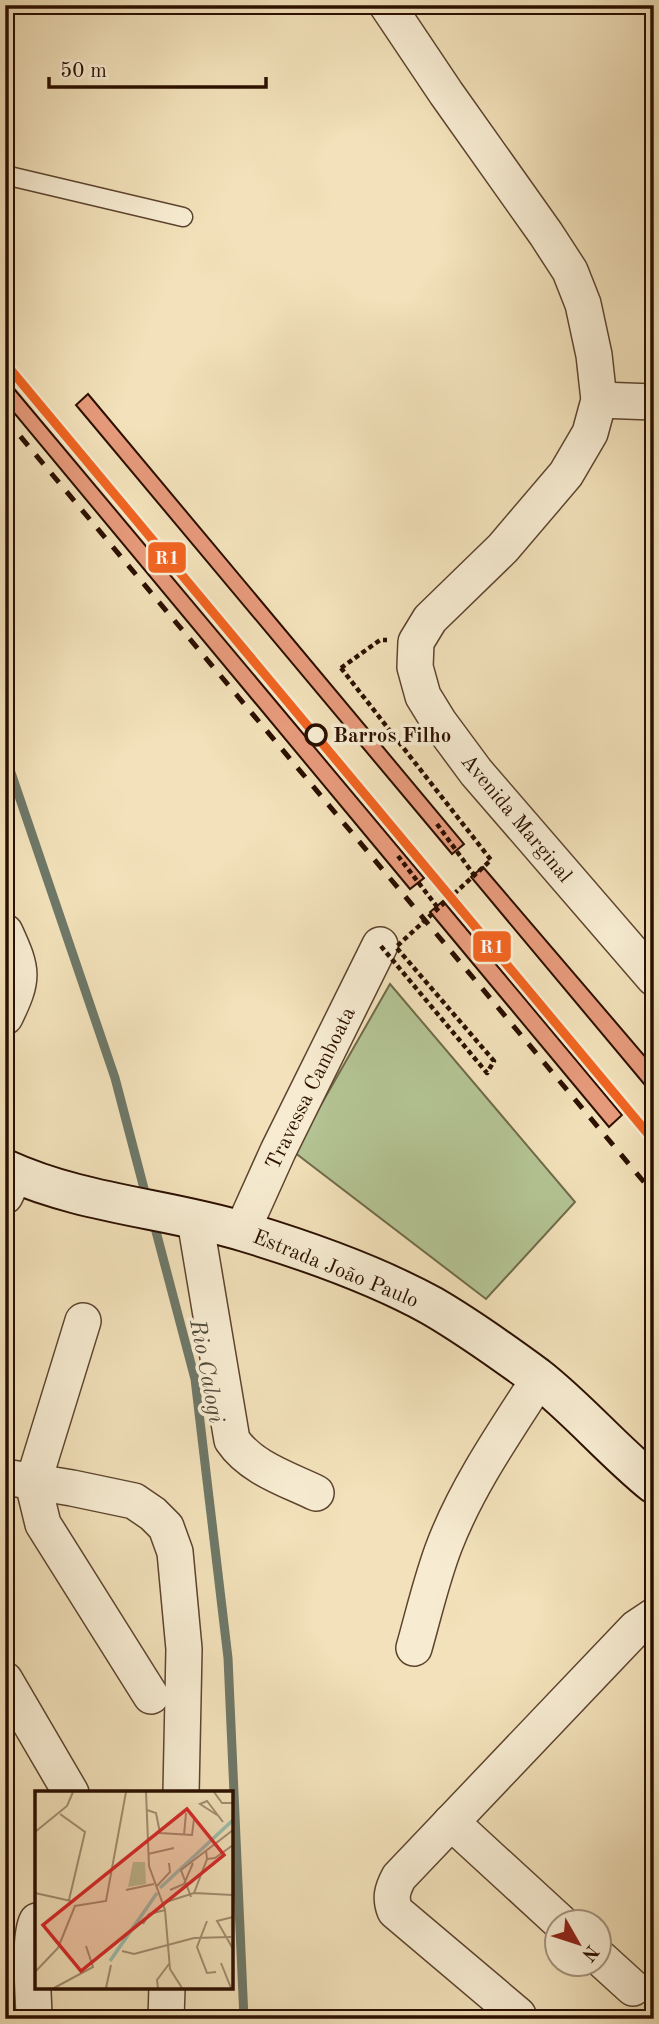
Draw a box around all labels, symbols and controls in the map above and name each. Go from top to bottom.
scale bar [49,46,266,90]
text: 50 m [60,61,107,82]
line badge: R1 [147,541,187,574]
text: R1 [155,550,179,569]
marker: Barros Filho [305,724,327,746]
place label: Barros Filho [333,726,451,747]
street label: Avenida Marginal [456,751,575,887]
line badge: R1 [472,930,512,963]
text: R1 [480,939,504,958]
street label: Travessa Camboata [263,1004,360,1173]
street label: Estrada João Paulo [250,1227,421,1312]
water label: Rio Calogi [184,1317,228,1426]
inset map [35,1791,233,1989]
north arrow [544,1909,614,1979]
text: N [577,1941,601,1964]

